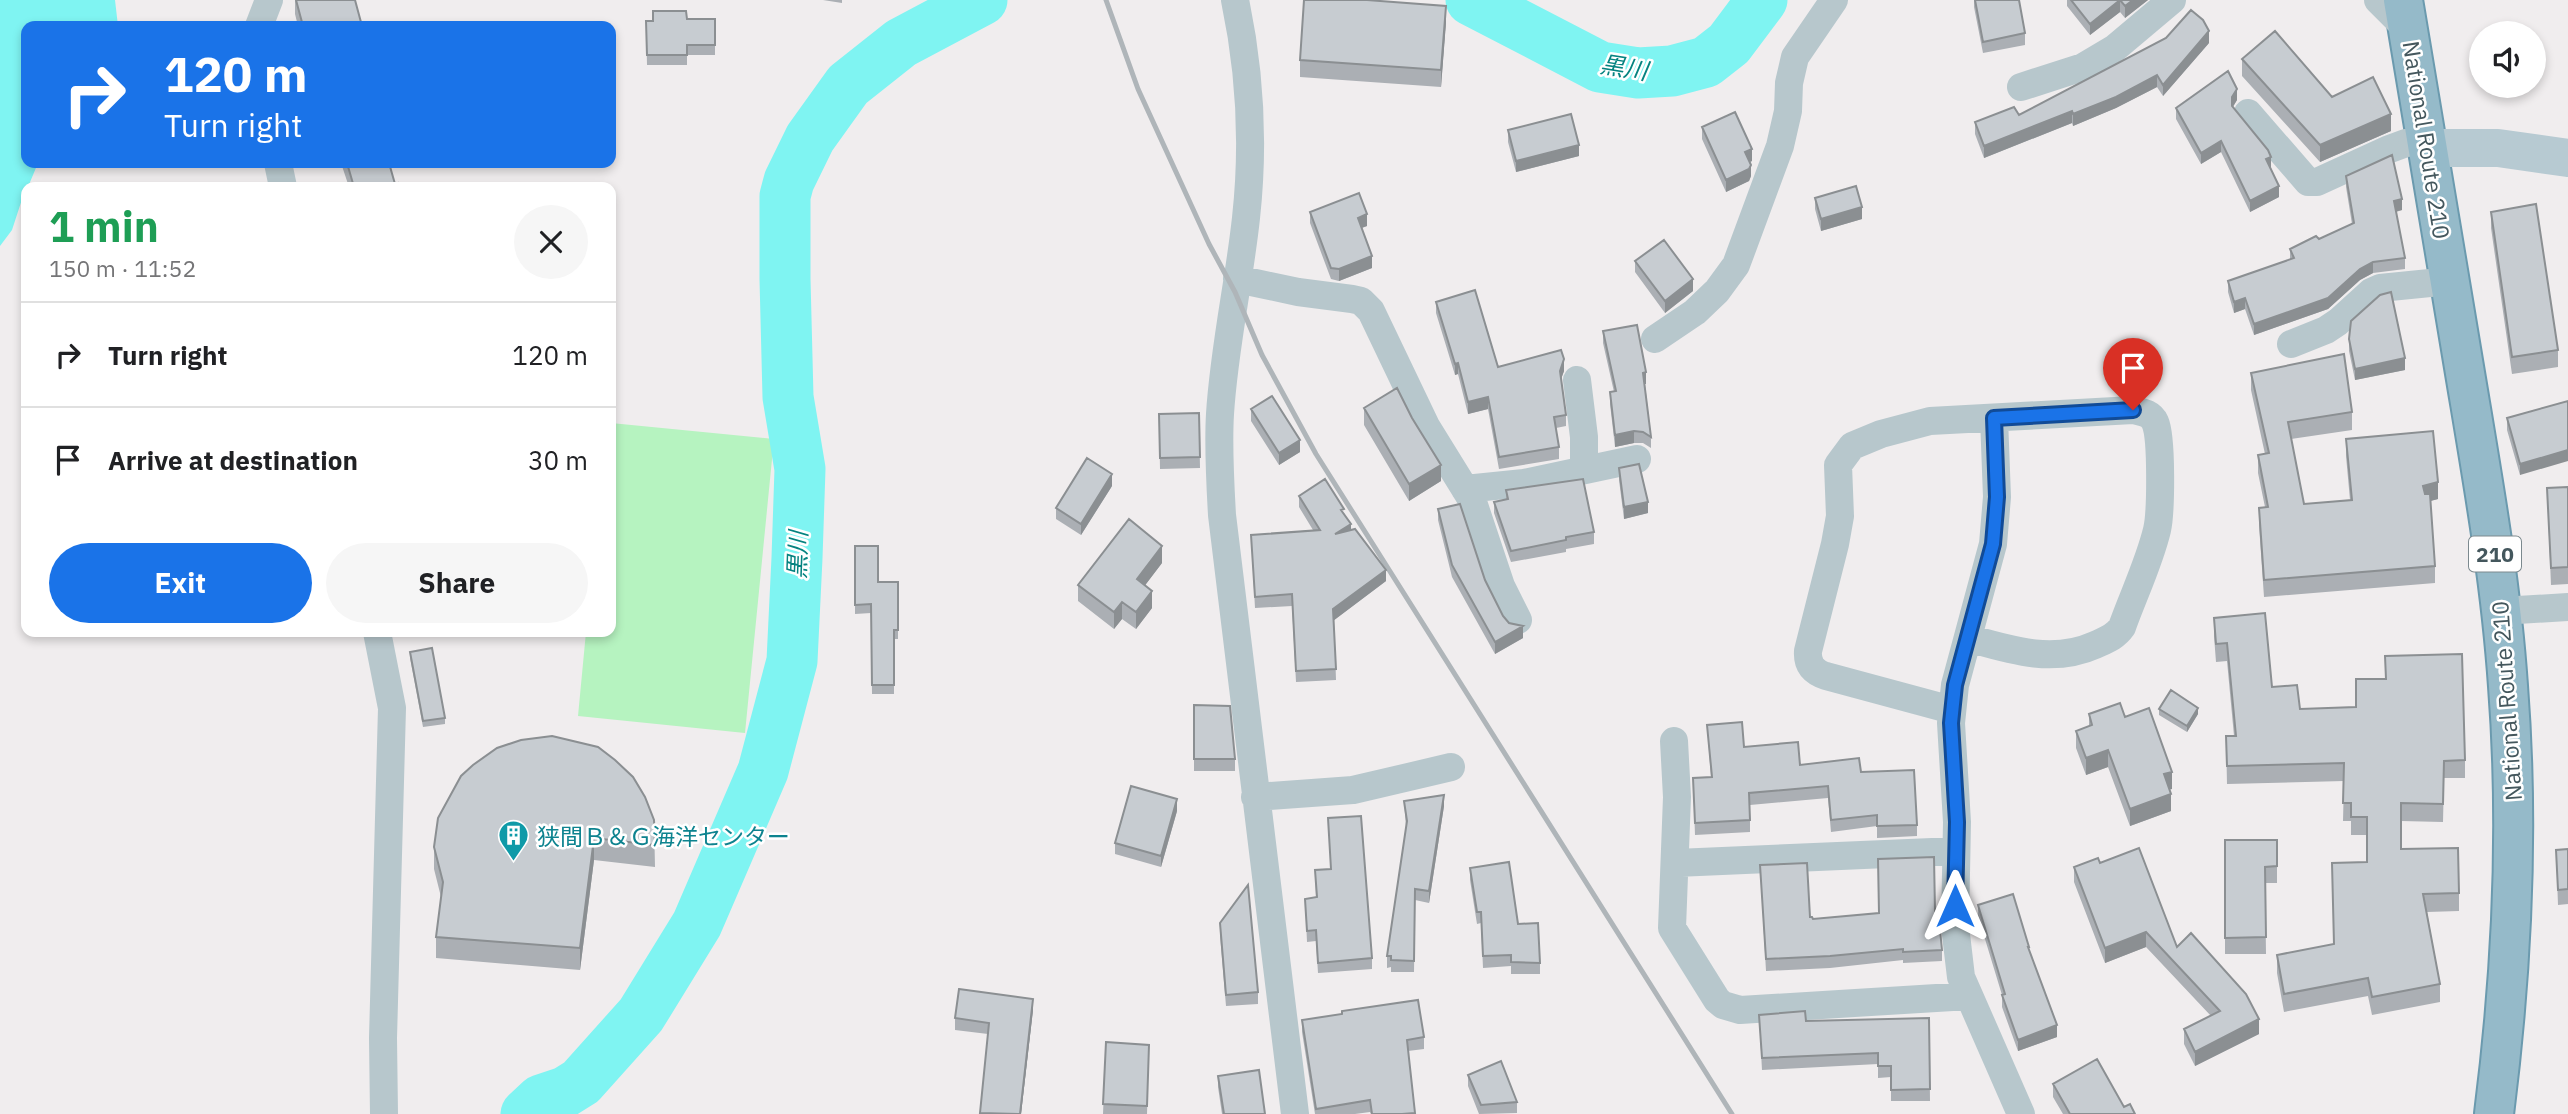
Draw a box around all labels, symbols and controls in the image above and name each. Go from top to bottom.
map controls [2469,21,2546,98]
button: sound [2469,21,2546,98]
street label: National Route 210 [2397,39,2457,241]
text: 120 m [164,42,308,105]
water label: 黒川 [1598,47,1653,87]
icon: right [49,49,140,140]
text: Turn right [164,104,302,146]
text: 1 min [49,199,159,254]
button: close [514,205,588,279]
text: 150 m · 11:52 [49,253,196,283]
icon: right [49,336,87,374]
text: Turn right [108,338,227,372]
text: 120 m [512,338,588,372]
pin [2103,338,2163,410]
icon: arrive [2114,349,2152,387]
icon: arrive [49,441,87,479]
text: Arrive at destination [108,443,358,477]
text: 30 m [528,443,588,477]
water label: 黒川 [780,527,814,580]
road number: 210 [2469,536,2521,572]
button: Exit [49,543,312,623]
button: Share [326,543,588,623]
street label: National Route 210 [2484,600,2528,802]
building icon: 狭間Ｂ＆Ｇ海洋センター [497,819,531,863]
place label: 狭間Ｂ＆Ｇ海洋センター [537,821,790,851]
position arrow [1918,869,1992,943]

